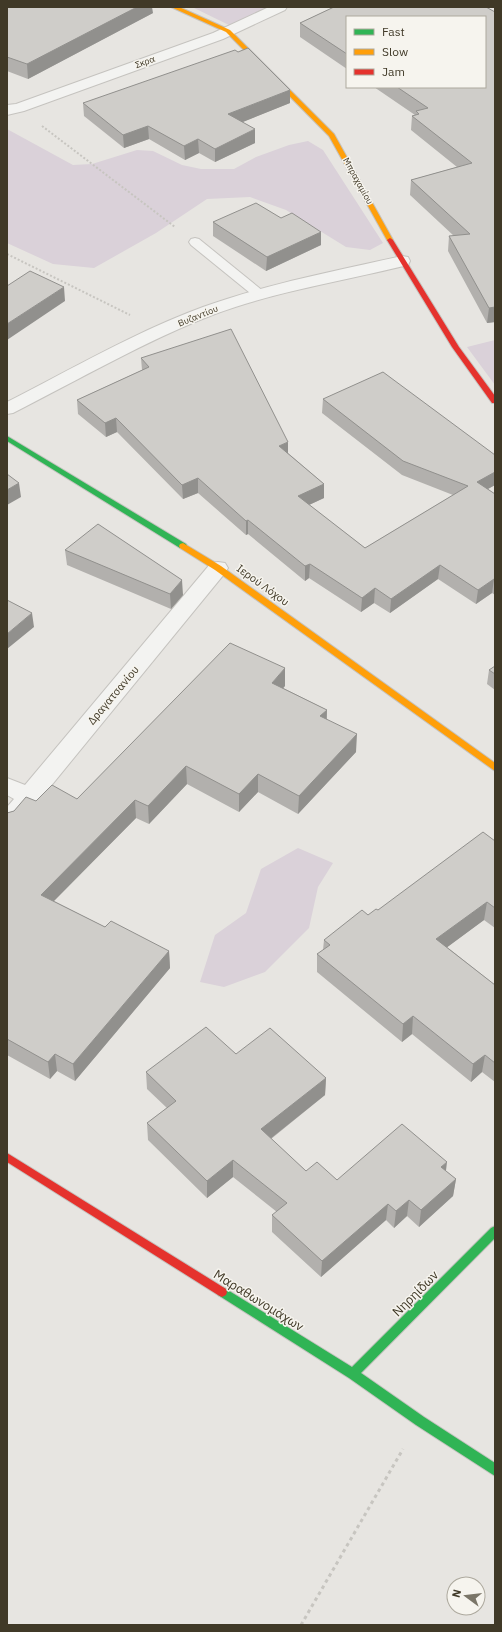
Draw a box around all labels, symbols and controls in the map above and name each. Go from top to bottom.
legend [346,16,486,88]
text: Fast [382,24,405,39]
text: Slow [382,44,408,59]
street label: Σκρα [133,53,157,70]
text: Jam [382,64,405,79]
street label: Μπραχαμίου [341,155,376,206]
street label: Βυζαντίου [176,303,219,329]
street label: Ιερού Λόχου [234,561,292,609]
street label: Δραγατσανίου [84,663,142,727]
street label: Μαραθωνομάχων [210,1266,307,1335]
street label: Νηρηίδων [389,1266,442,1320]
north arrow [446,1576,486,1616]
text: N [449,1588,464,1599]

